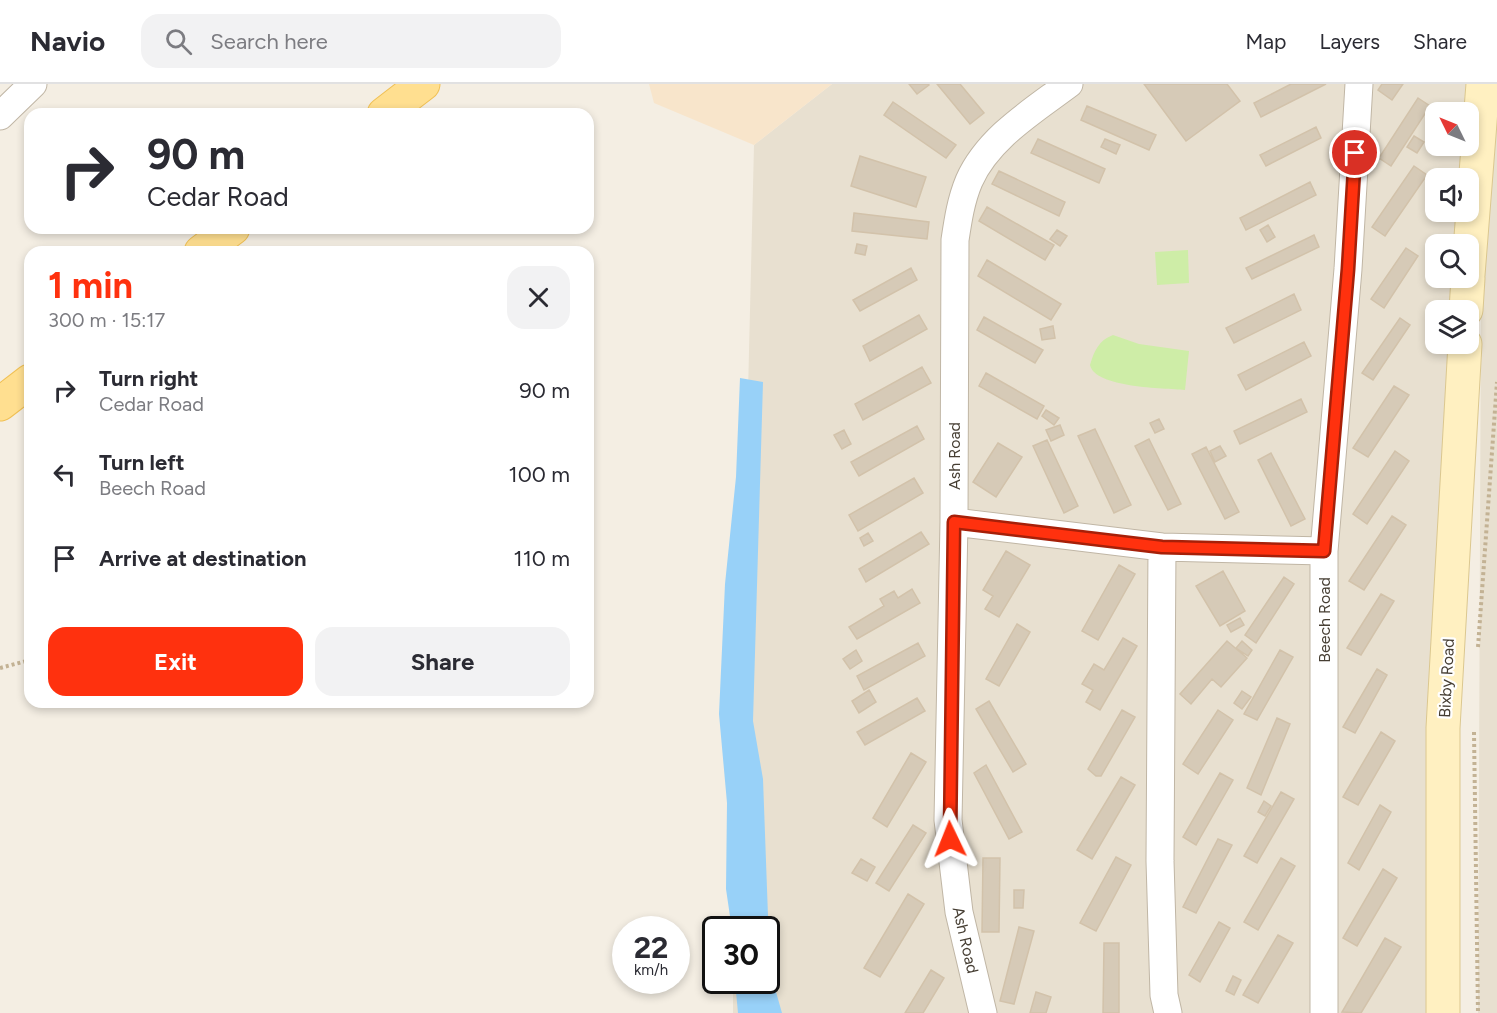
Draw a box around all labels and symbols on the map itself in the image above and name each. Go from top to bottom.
north arrow [1425,102,1479,156]
pin [1329,127,1380,178]
street label: Ash Road [945,422,964,490]
street label: Beech Road [1315,577,1334,663]
street label: Bixby Road [1435,638,1458,718]
position arrow [918,807,982,871]
street label: Ash Road [949,905,982,975]
speed limit sign: 30 [702,916,780,994]

